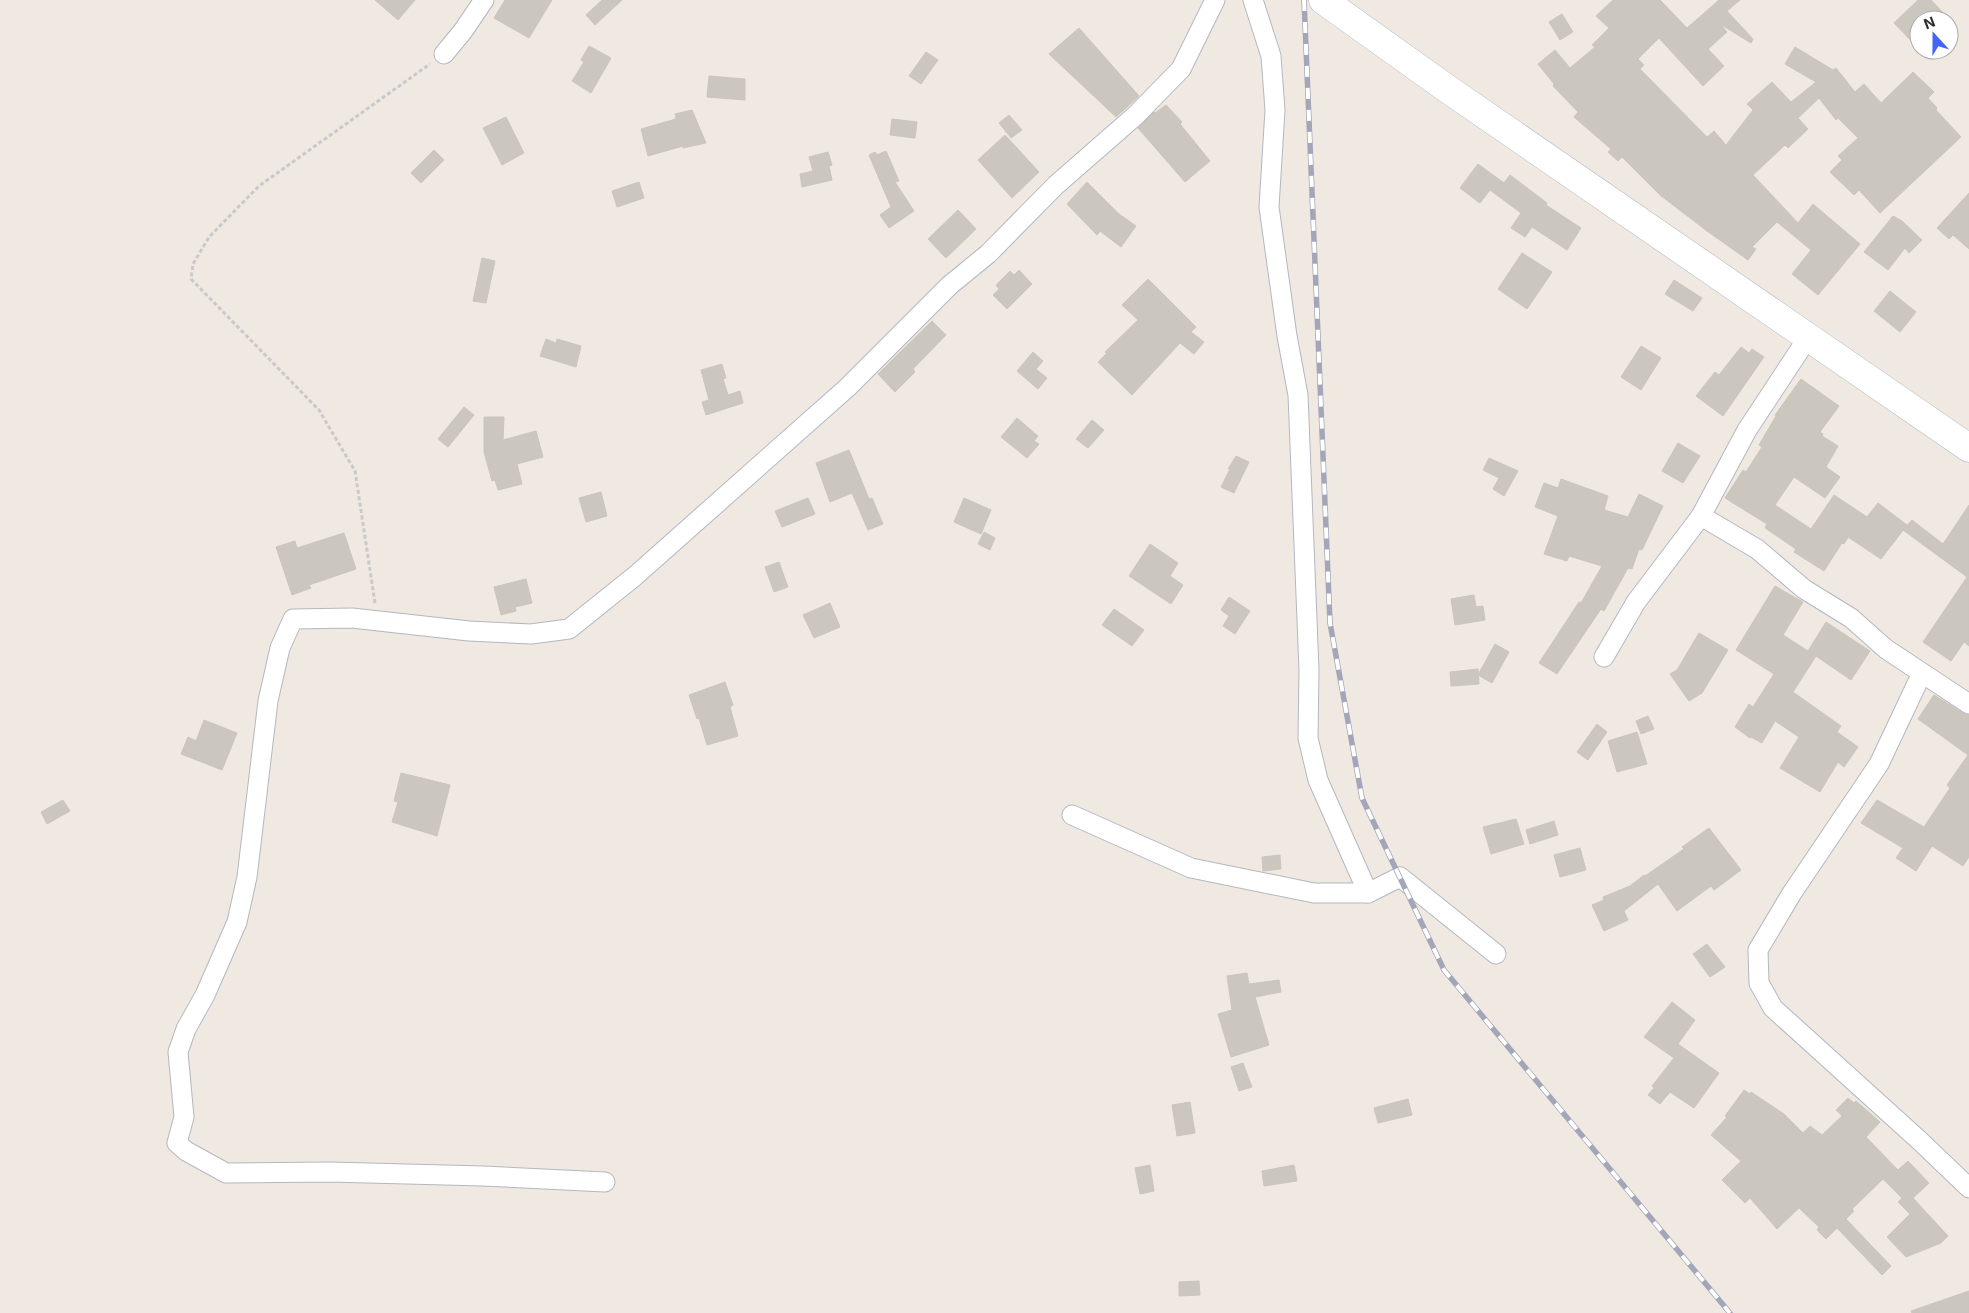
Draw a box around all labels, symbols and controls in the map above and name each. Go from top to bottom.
north arrow [1909,10,1959,60]
text: N [1921,13,1937,32]

